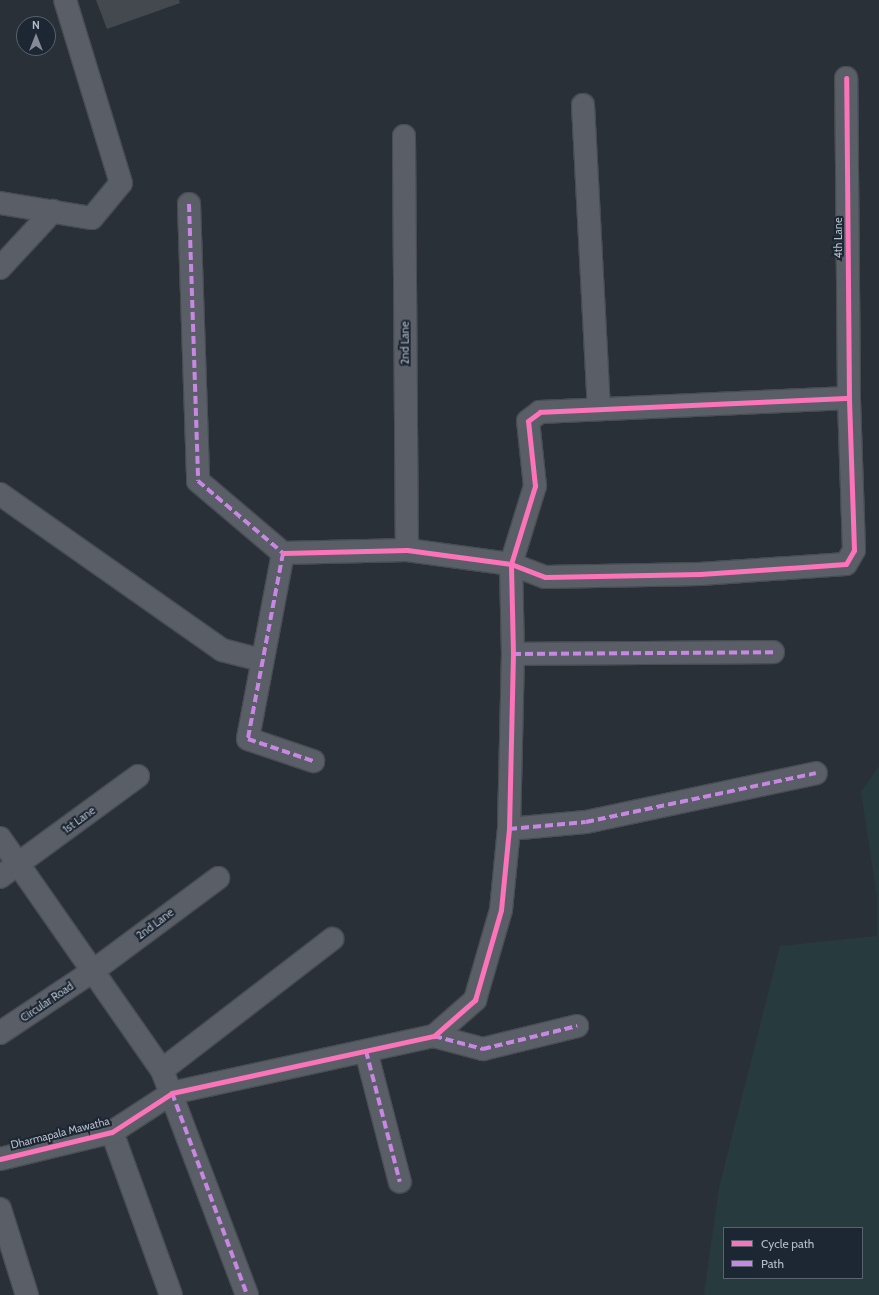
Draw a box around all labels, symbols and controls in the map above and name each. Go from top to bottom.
north arrow [16,16,56,56]
text: N [32,18,40,32]
street label: 4th Lane [831,217,845,259]
street label: 2nd Lane [398,321,412,365]
street label: 1st Lane [60,804,98,836]
street label: 2nd Lane [134,906,176,942]
street label: Circular Road [18,979,76,1025]
street label: Dharmapala Mawatha [9,1114,111,1152]
legend [723,1227,863,1279]
text: Cycle path [761,1236,814,1251]
text: Path [761,1256,784,1271]

